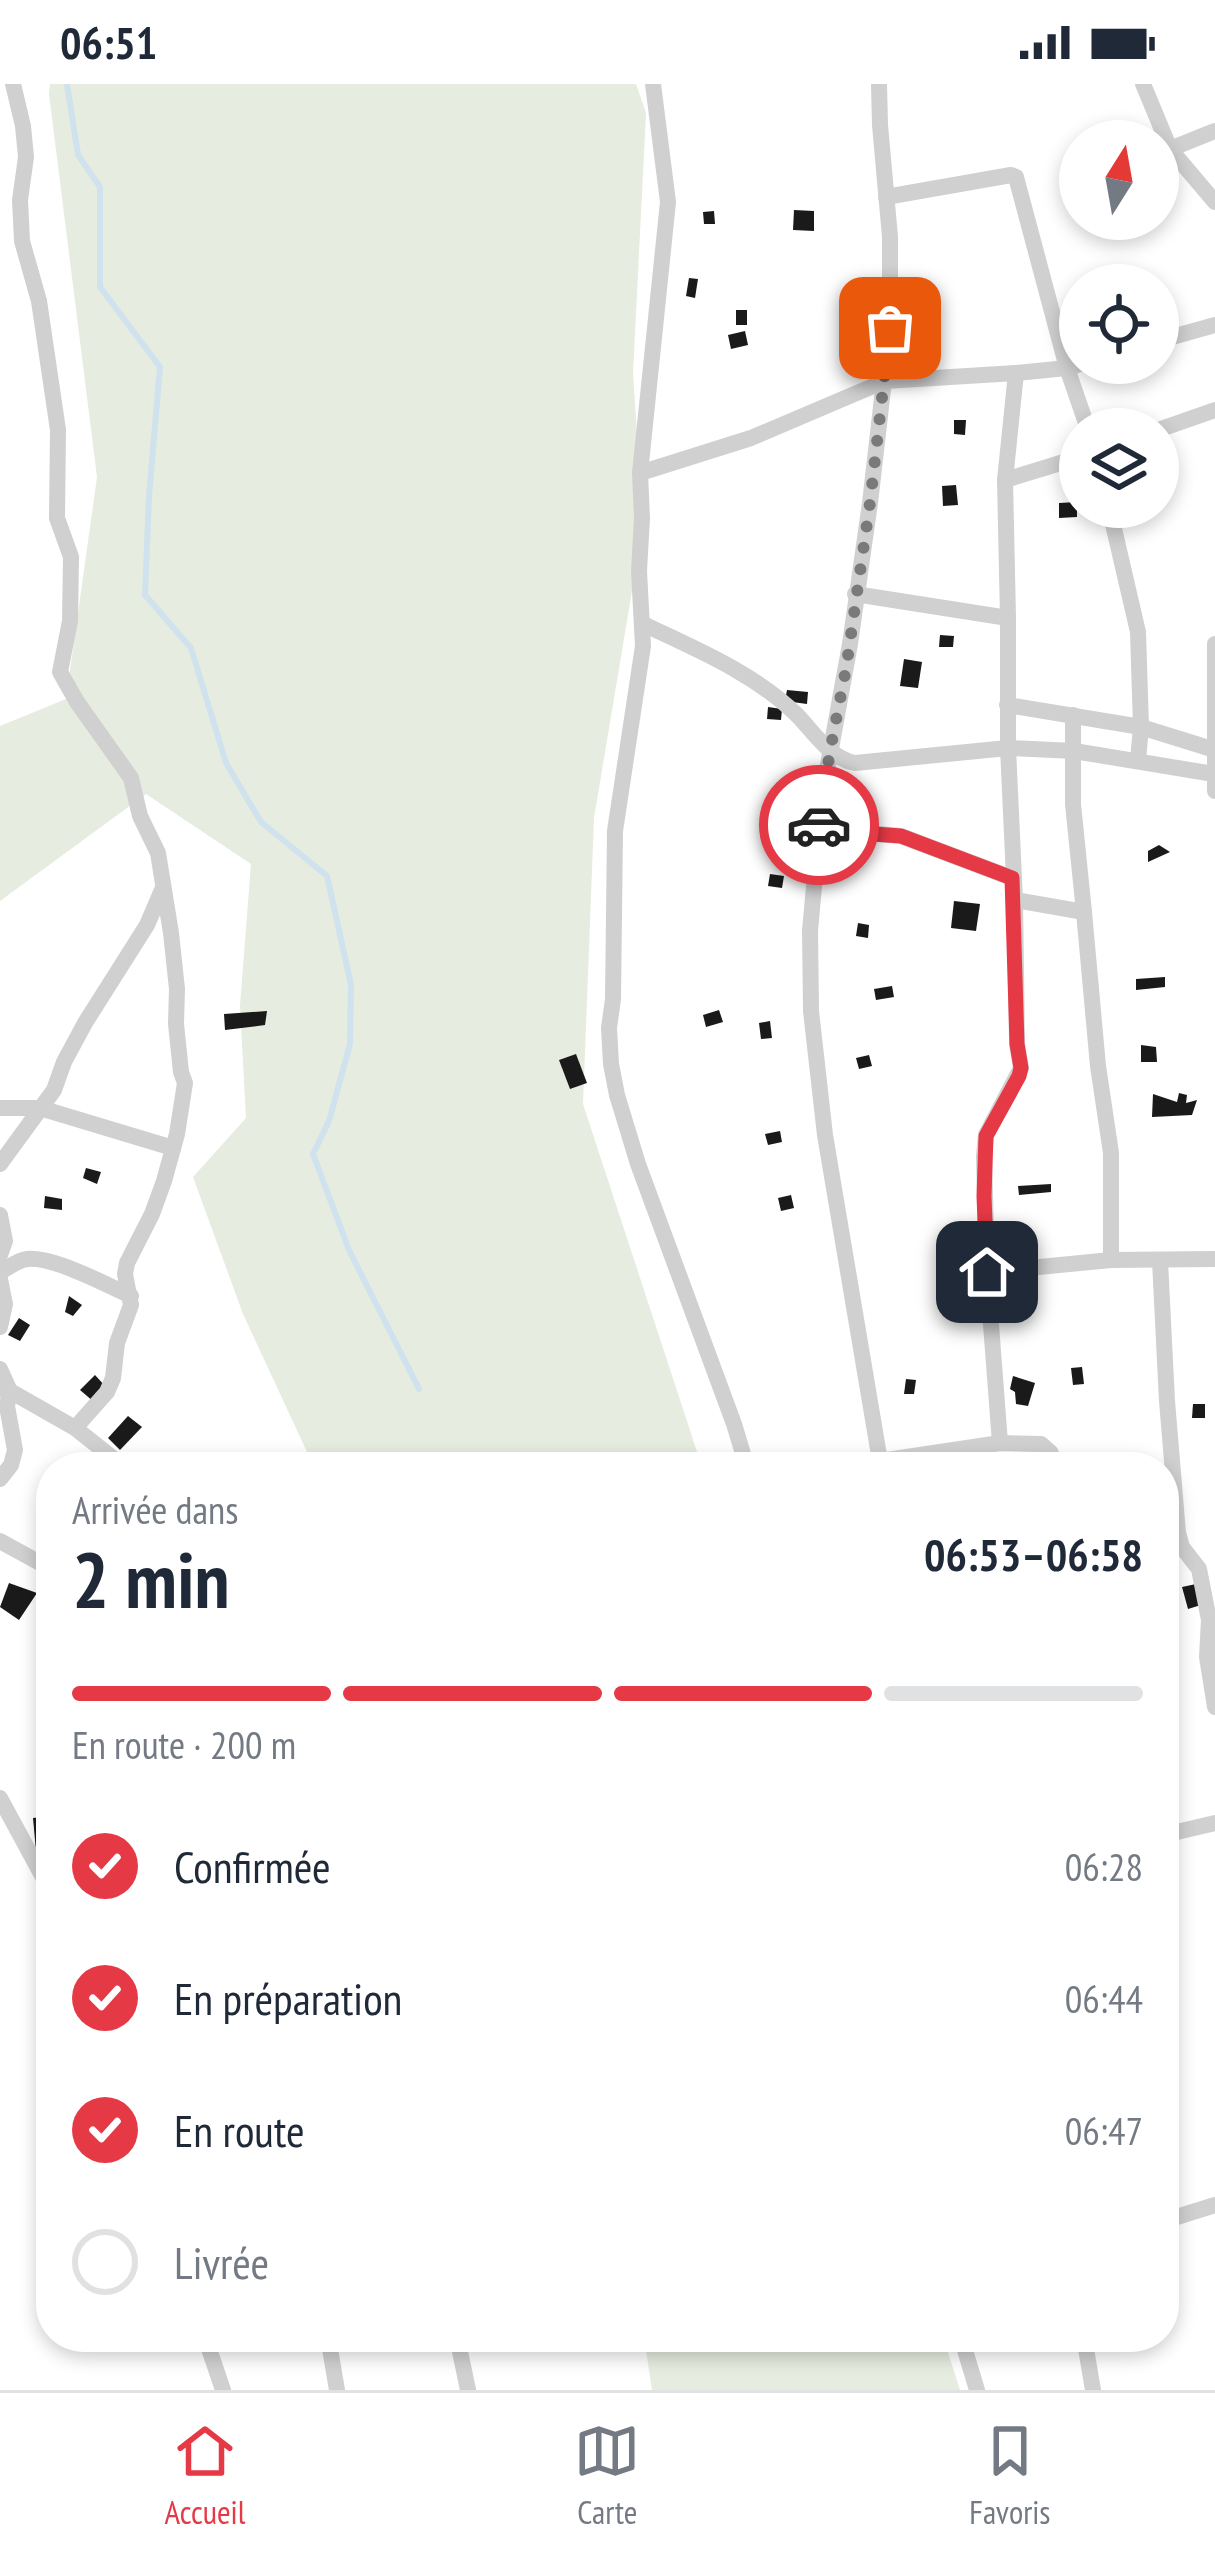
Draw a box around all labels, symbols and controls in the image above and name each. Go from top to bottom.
text: 06:51 [60,13,157,71]
north arrow [1059,120,1179,240]
map controls [1059,120,1179,528]
button: locate [1059,264,1179,384]
pin [839,277,941,379]
icon: bag [857,295,923,361]
button: layers [1059,408,1179,528]
courier [759,765,879,885]
icon: car [786,792,852,858]
pin [936,1221,1038,1323]
icon: home [954,1239,1020,1305]
text: Arrivée dans [72,1484,238,1535]
text: 06:53–06:58 [924,1525,1143,1583]
text: 2 min [72,1529,230,1630]
text: En route · 200 m [72,1719,296,1770]
icon: check [72,1833,138,1899]
text: Confirmée [174,1837,331,1895]
text: 06:28 [1065,1841,1143,1892]
icon: check [72,1965,138,2031]
text: En préparation [174,1969,402,2027]
text: 06:44 [1065,1973,1143,2024]
icon: check [72,2097,138,2163]
text: En route [174,2101,305,2159]
text: 06:47 [1065,2105,1143,2156]
text: Livrée [174,2233,269,2291]
tab: Accueil [164,2418,245,2533]
tab: Carte [574,2418,640,2533]
tab: Favoris [969,2418,1051,2533]

